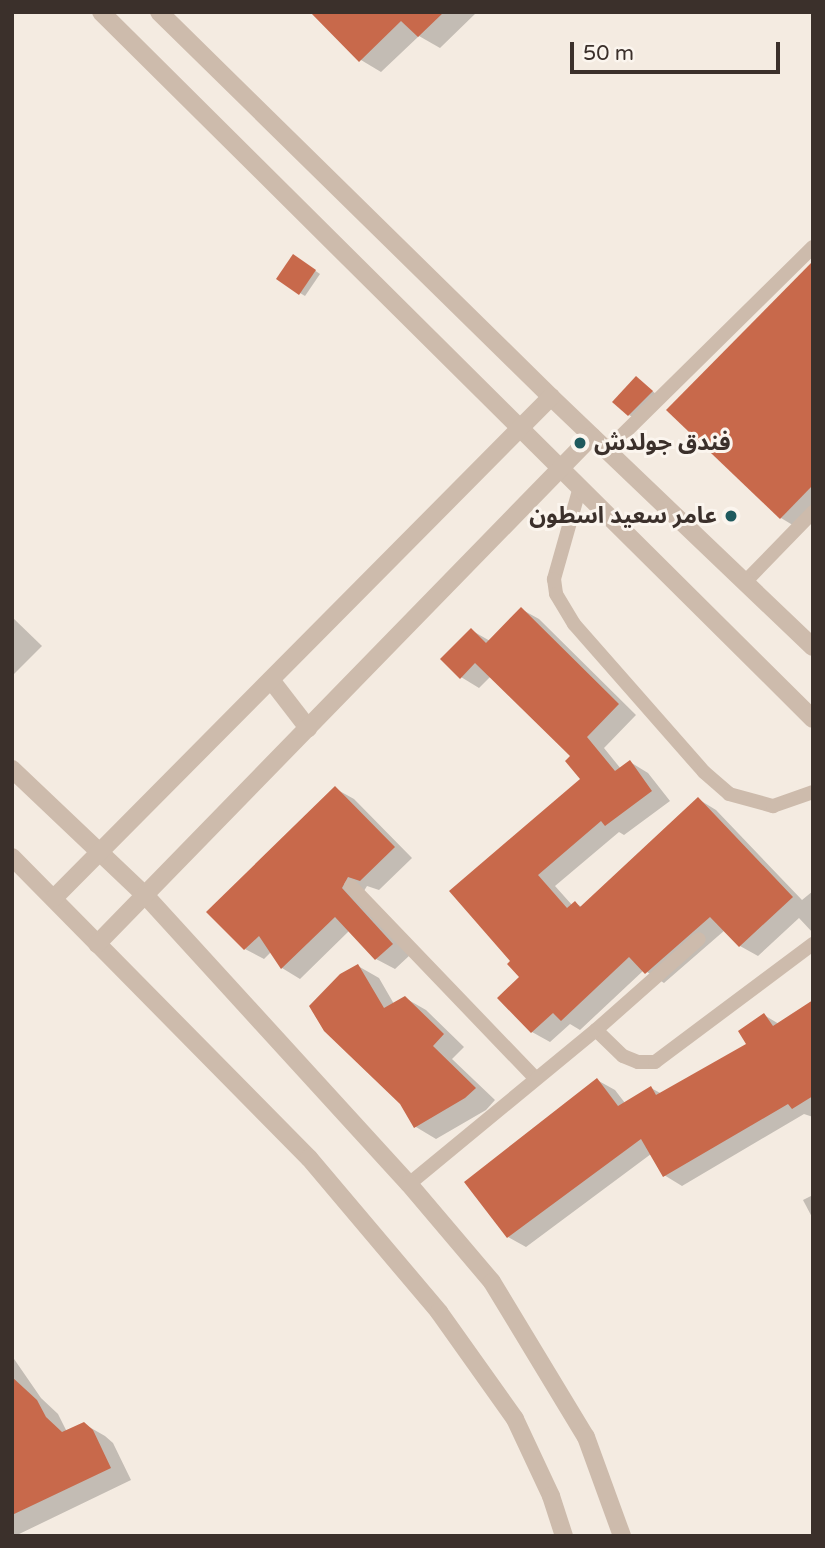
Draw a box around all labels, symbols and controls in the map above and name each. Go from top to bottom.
scale bar [573,28,783,72]
text: 50 m [583,41,634,66]
place label: فندق جولدش [594,429,731,457]
marker: فندق جولدش [572,435,588,451]
place label: عامر سعيد اسطون [529,502,717,530]
marker: عامر سعيد اسطون [723,508,739,524]

